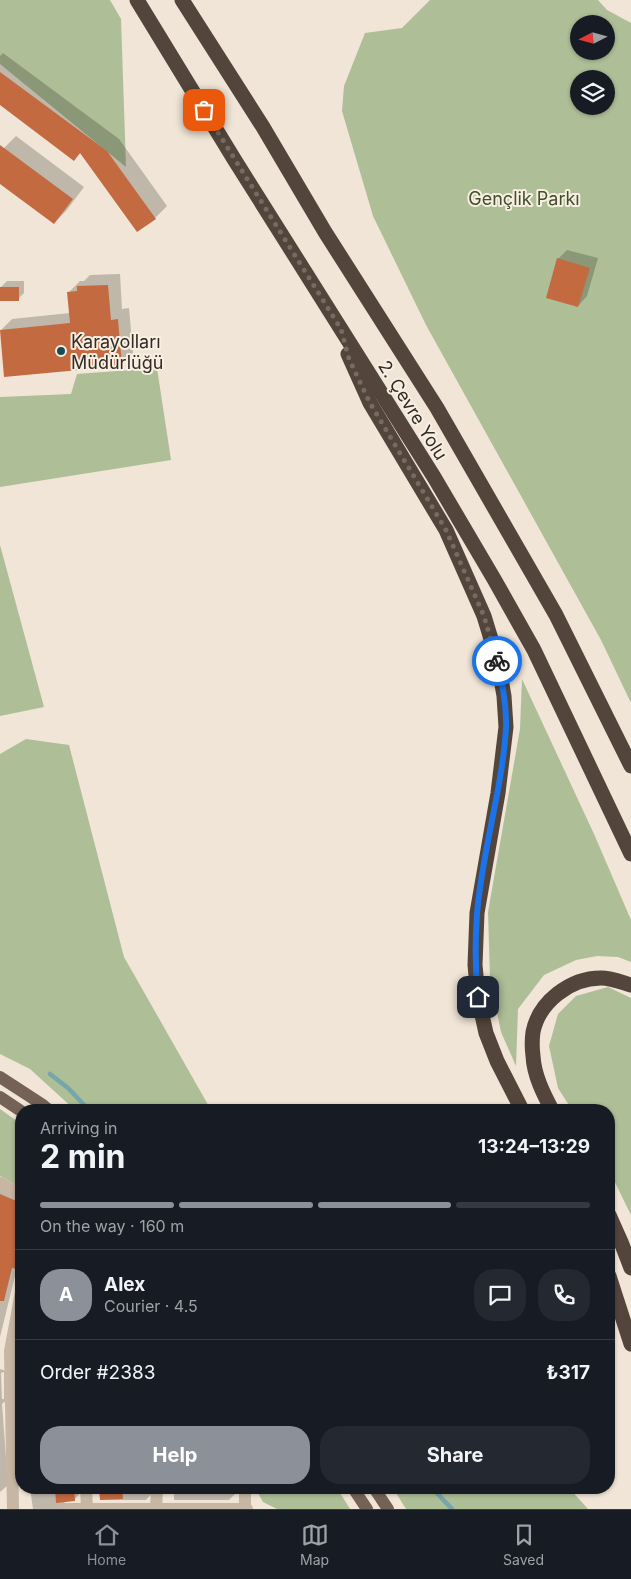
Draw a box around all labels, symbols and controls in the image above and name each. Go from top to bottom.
north arrow [570,15,615,60]
map controls [570,15,615,115]
button: layers [570,70,615,115]
pin [183,89,225,131]
icon: bag [190,96,218,124]
park label: Gençlik Parkı [468,188,580,209]
place label: Karayolları Müdürlüğü [71,331,163,373]
marker: Karayolları Müdürlüğü [55,345,67,357]
street label: 2. Çevre Yolu [374,356,452,464]
courier [472,636,522,686]
icon: bike [483,647,511,675]
pin [457,976,499,1018]
icon: home [464,983,492,1011]
text: Arriving in [40,1118,117,1138]
text: 13:24–13:29 [478,1135,590,1158]
text: 2 min [40,1137,126,1176]
text: On the way · 160 m [40,1216,184,1236]
button: chat [474,1269,526,1321]
button: phone [538,1269,590,1321]
text: Alex [104,1273,145,1296]
text: A [59,1283,73,1306]
text: Courier · 4.5 [104,1296,198,1316]
text: Order #2383 [40,1361,155,1384]
text: ₺317 [546,1361,590,1384]
button: Help [40,1426,310,1484]
button: Share [320,1426,590,1484]
tab: Home [87,1521,126,1568]
tab: Map [300,1521,329,1568]
tab: Saved [503,1521,544,1568]

